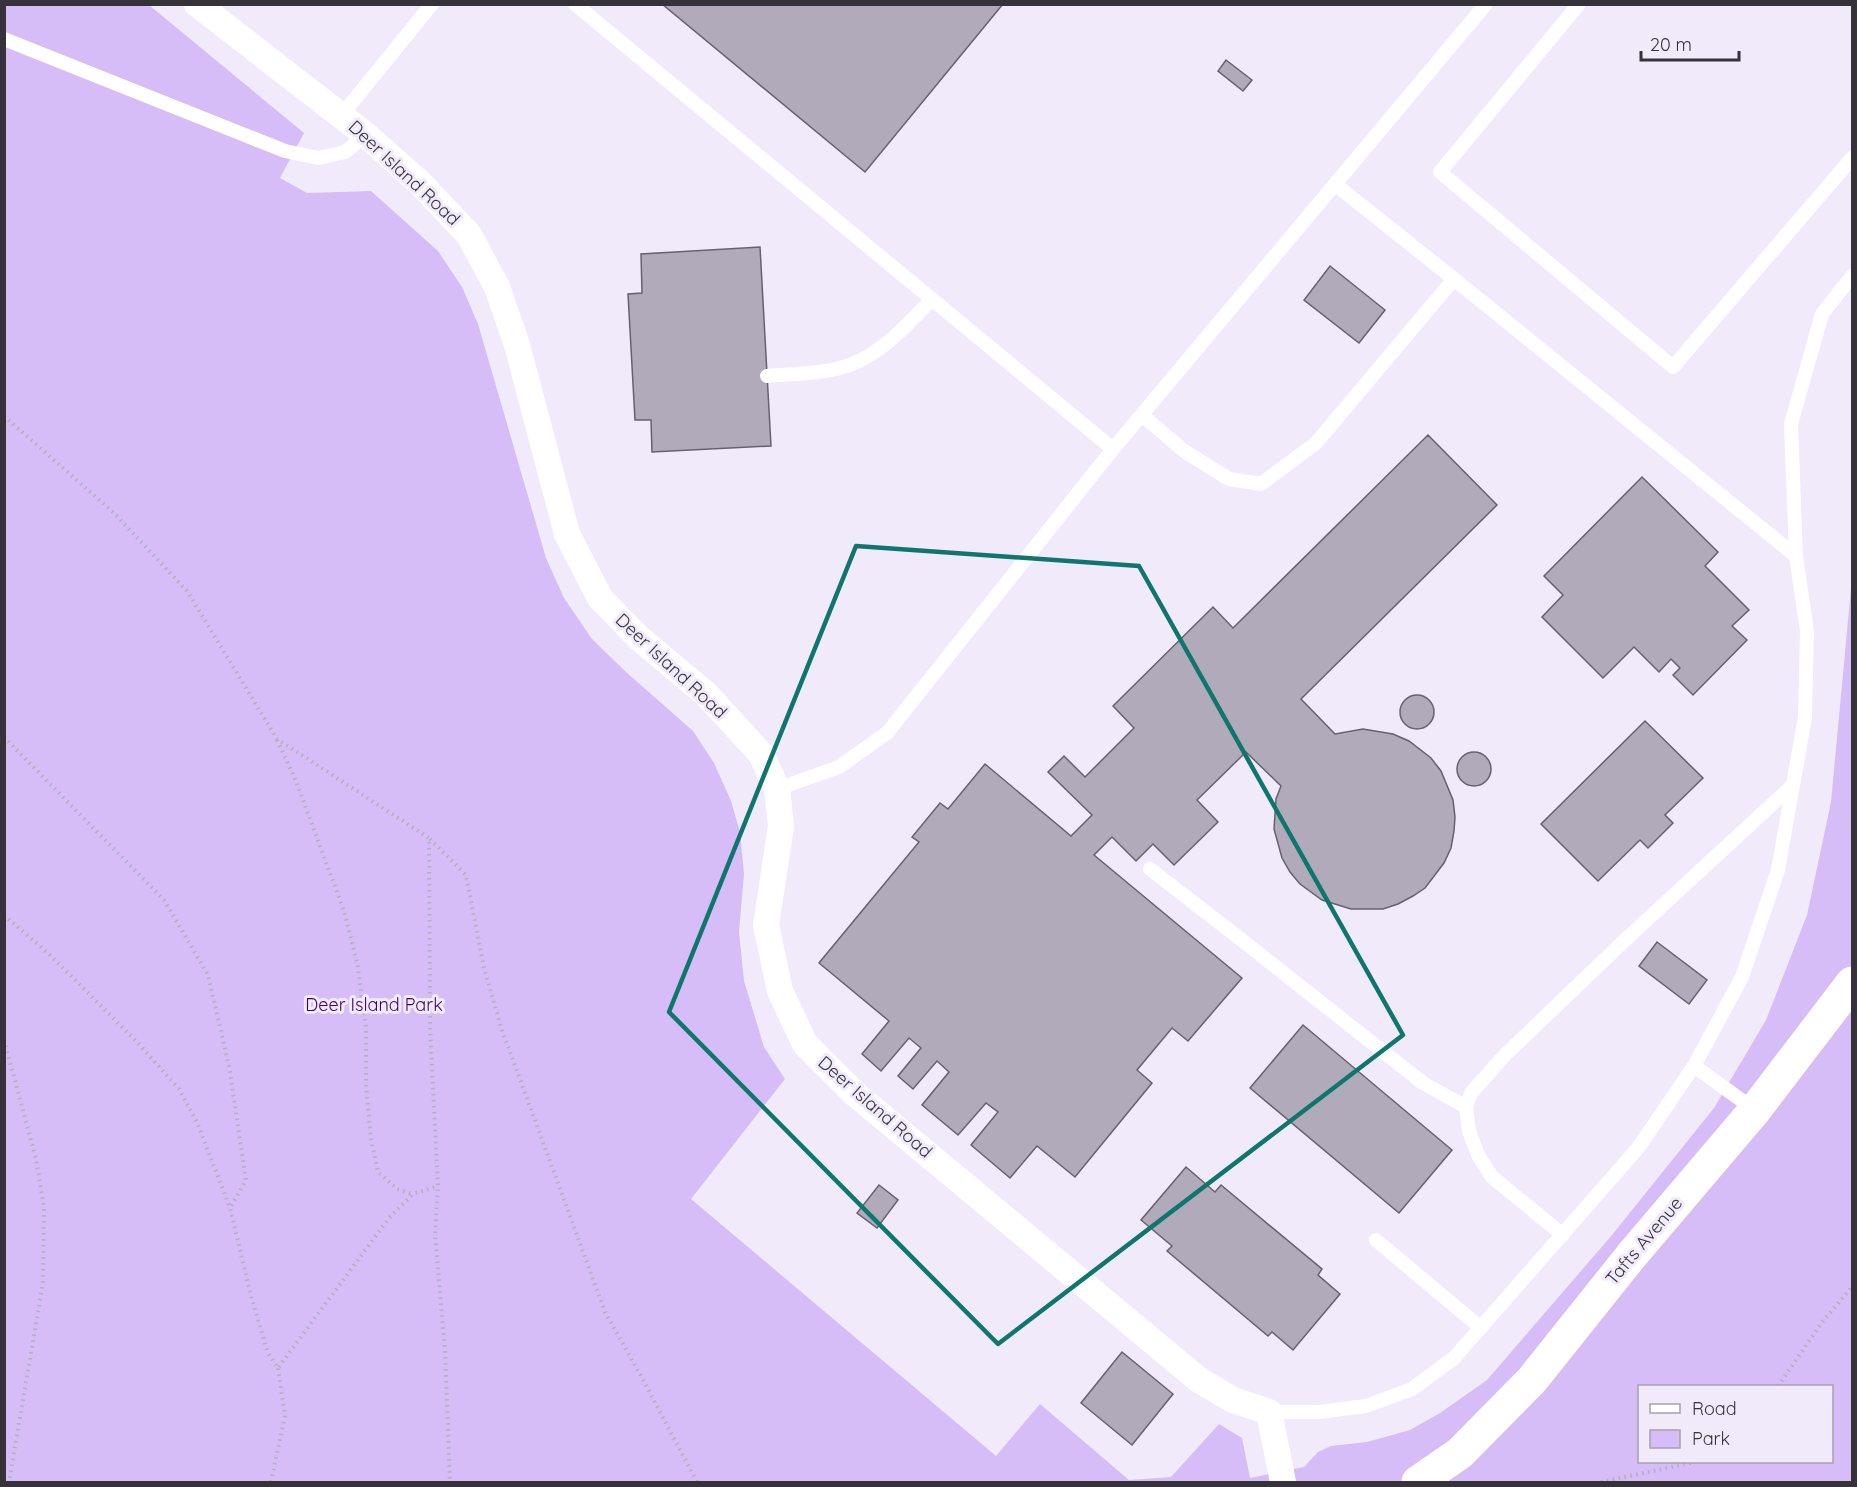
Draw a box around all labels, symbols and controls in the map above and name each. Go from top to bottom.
scale bar [1641,24,1738,62]
text: 20 m [1650,33,1692,56]
street label: Deer Island Road [344,115,465,230]
street label: Deer Island Road [611,608,732,723]
park label: Deer Island Park [305,993,443,1016]
street label: Deer Island Road [813,1051,937,1163]
street label: Tafts Avenue [1600,1192,1687,1289]
legend [1638,1385,1833,1463]
text: Road [1692,1397,1737,1420]
text: Park [1692,1427,1730,1450]

